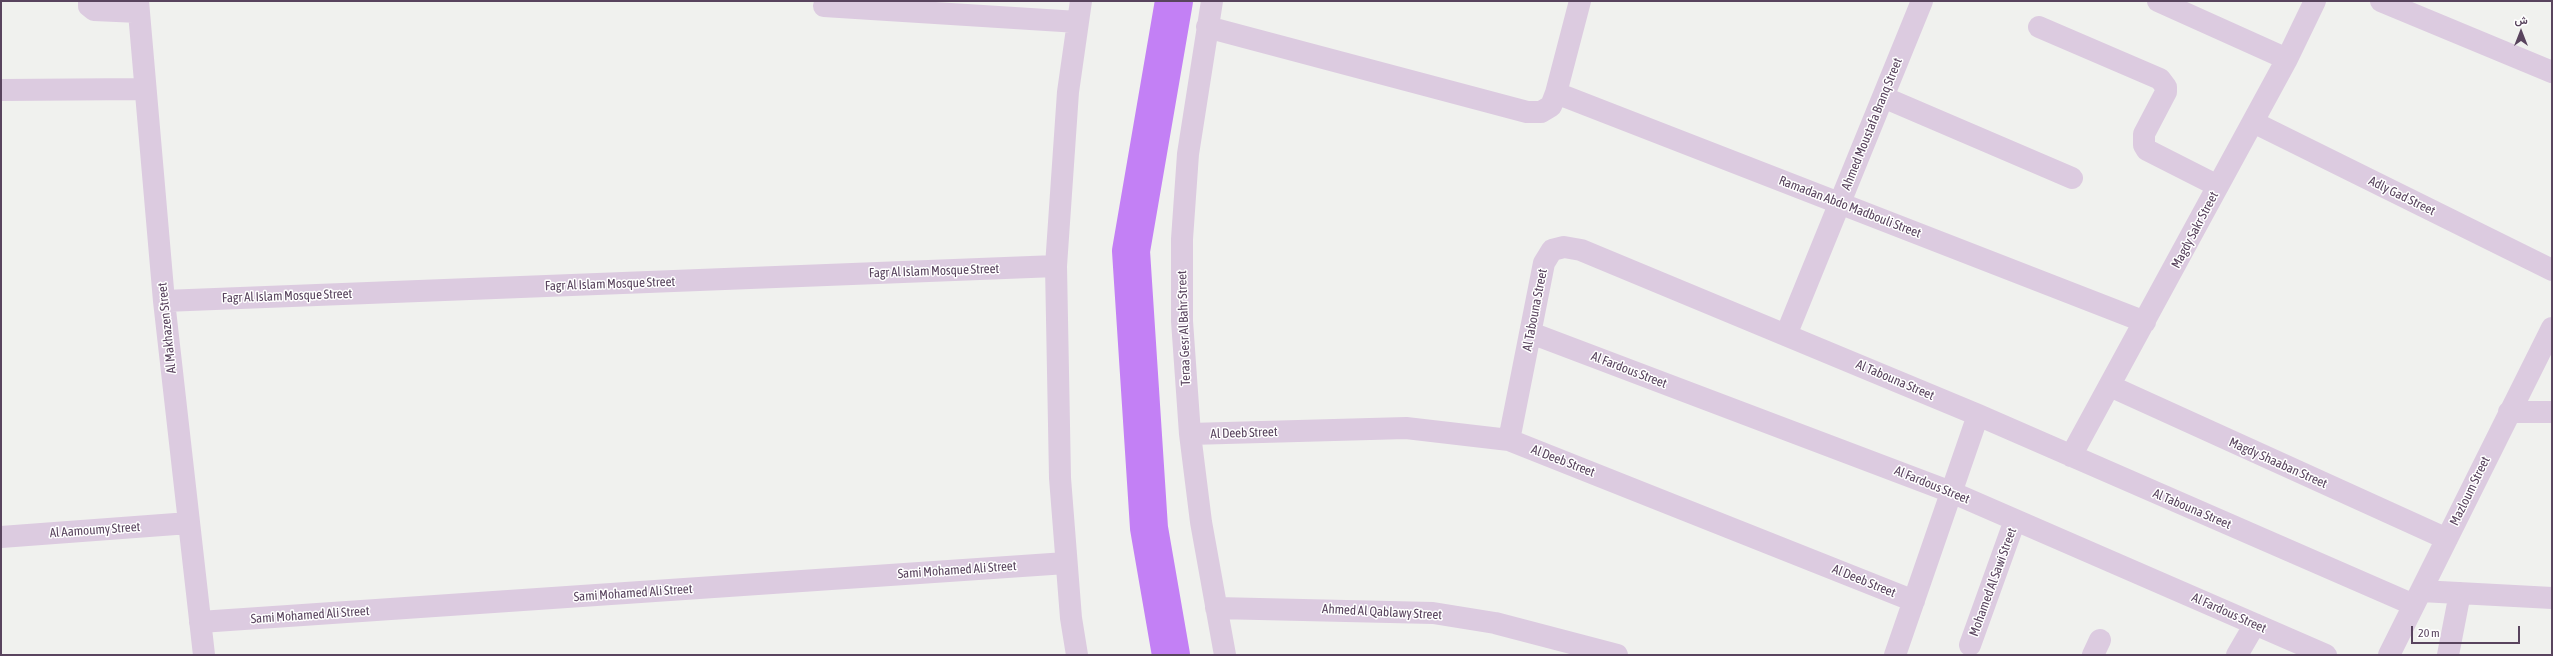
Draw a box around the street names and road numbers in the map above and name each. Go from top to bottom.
street label: Ahmed Moustafa Branq Street [1838,56,1906,192]
street label: Ramadan Abdo Madbouli Street [1777,173,1923,241]
street label: Adly Gad Street [2366,173,2438,219]
street label: Magdy Sakr Street [2168,189,2222,271]
street label: Fagr Al Islam Mosque Street [869,261,999,281]
street label: Al Tabouna Street [1519,267,1551,353]
street label: Teraa Gesr Al Bahr Street [1174,270,1194,386]
street label: Fagr Al Islam Mosque Street [545,274,675,294]
street label: Al Makhazen Street [154,282,180,374]
street label: Fagr Al Islam Mosque Street [222,286,352,306]
street label: Al Fardous Street [1589,348,1669,392]
street label: Al Tabouna Street [1853,356,1937,404]
street label: Al Deeb Street [1210,424,1278,442]
street label: Magdy Shaaban Street [2226,434,2330,492]
street label: Al Deeb Street [1529,442,1597,480]
street label: Mazloum Street [2447,454,2493,528]
street label: Al Fardous Street [1892,463,1972,507]
street label: Al Tabouna Street [2150,485,2234,533]
street label: Al Aamoumy Street [49,519,141,541]
street label: Mohamed Al Sawi Street [1966,526,2020,638]
street label: Sami Mohamed Ali Street [897,558,1017,582]
street label: Al Deeb Street [1830,561,1898,601]
street label: Sami Mohamed Ali Street [573,581,693,605]
street label: Al Fardous Street [2189,590,2269,636]
street label: Ahmed Al Qablawy Street [1322,601,1442,623]
street label: Sami Mohamed Ali Street [250,603,370,627]

